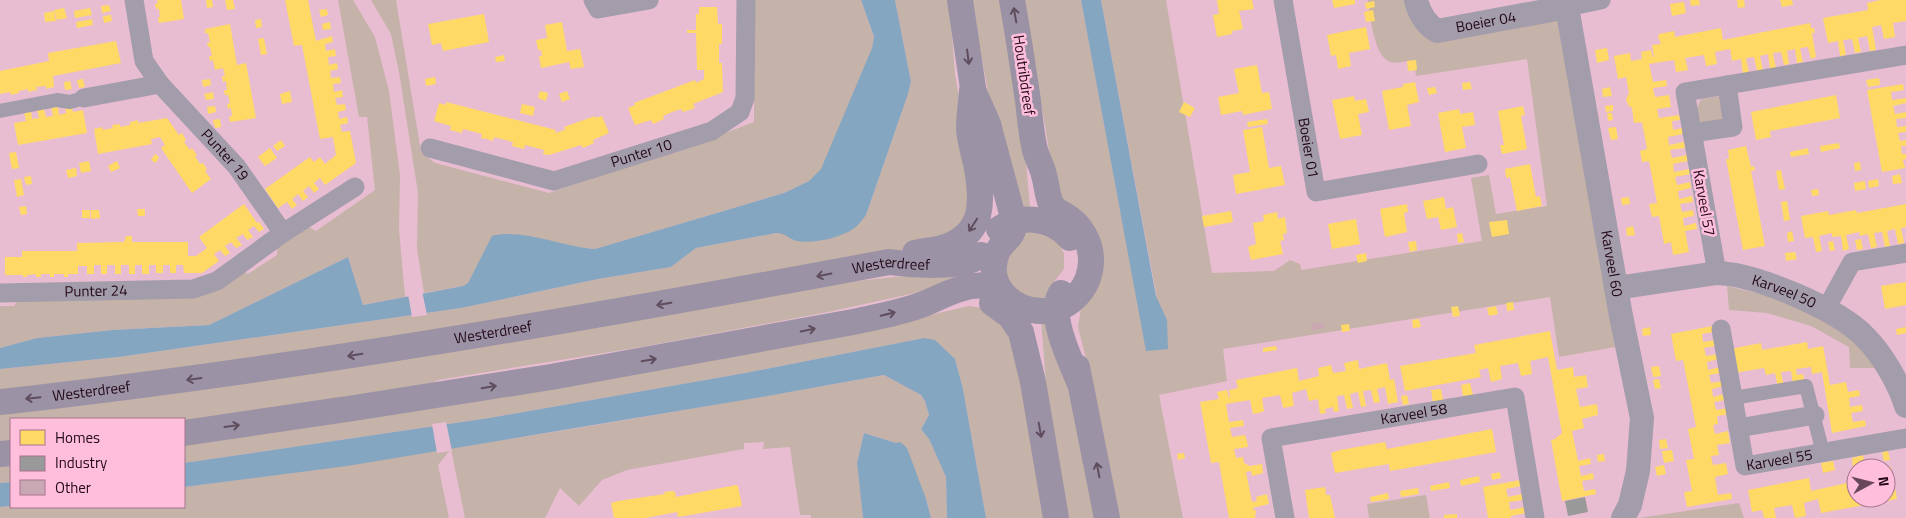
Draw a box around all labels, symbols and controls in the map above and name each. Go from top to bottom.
street label: Boeier 04 [1454,5,1518,38]
one-way arrow [1009,7,1019,23]
street label: Houtribdreef [1007,33,1042,117]
one-way arrow [963,48,973,64]
street label: Boeier 01 [1292,116,1325,180]
street label: Punter 19 [196,123,255,185]
street label: Punter 10 [608,132,675,173]
street label: Karveel 57 [1687,168,1722,238]
one-way arrow [968,218,978,232]
street label: Karveel 60 [1595,228,1629,298]
street label: Westerdreef [850,250,930,280]
street label: Karveel 50 [1749,268,1820,314]
one-way arrow [816,270,832,280]
street label: Punter 24 [64,278,128,303]
one-way arrow [656,300,672,310]
one-way arrow [879,309,895,318]
street label: Westerdreef [452,314,534,350]
one-way arrow [800,324,816,334]
one-way arrow [347,350,363,360]
one-way arrow [640,354,656,364]
street label: Westerdreef [51,374,132,407]
one-way arrow [186,374,202,384]
one-way arrow [480,382,496,392]
one-way arrow [25,394,41,403]
street label: Karveel 58 [1379,397,1449,430]
legend [10,418,185,508]
one-way arrow [224,421,240,431]
one-way arrow [1036,421,1046,437]
text: Homes [55,426,100,449]
street label: Karveel 55 [1744,442,1814,477]
text: Industry [55,451,107,474]
north arrow [1846,458,1896,508]
one-way arrow [1093,463,1103,479]
text: N [1873,475,1895,487]
text: Other [55,476,91,499]

